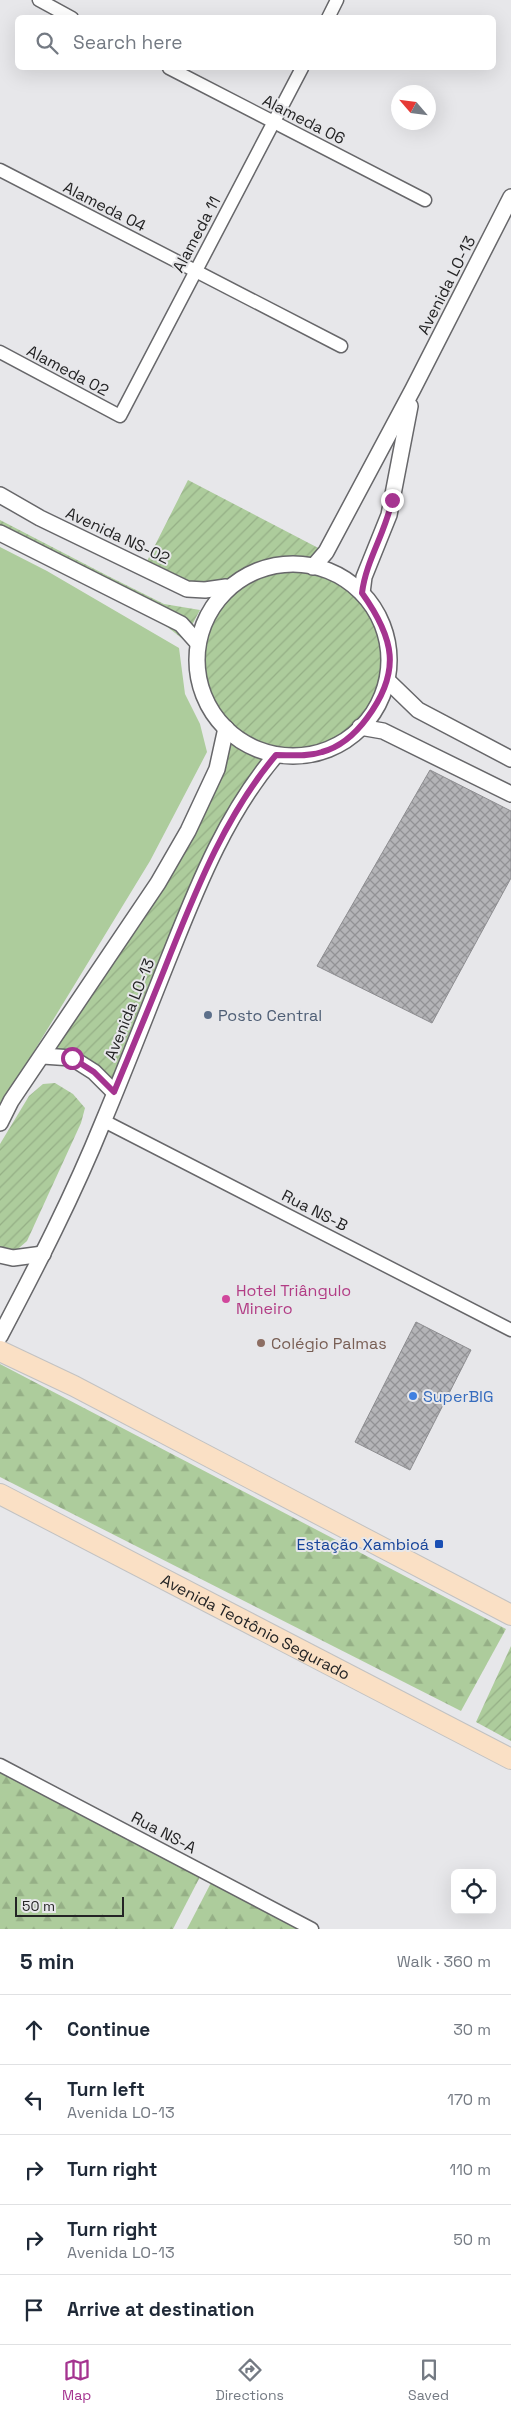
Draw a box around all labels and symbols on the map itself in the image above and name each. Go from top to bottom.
north arrow [391,85,436,130]
street label: Alameda 06 [259,90,349,149]
street label: Alameda 04 [60,177,150,236]
street label: Alameda 11 [168,192,225,276]
street label: Avenida LO-13 [413,232,480,338]
street label: Alameda 02 [23,340,112,401]
route end [381,489,404,512]
street label: Avenida NS-02 [62,502,173,569]
street label: Avenida LO-13 [100,955,159,1063]
place label: Posto Central [218,1005,322,1026]
marker: Posto Central [202,1009,214,1021]
route start [61,1047,84,1070]
street label: Rua NS-B [278,1185,351,1236]
place label: Hotel Triângulo Mineiro [236,1280,351,1319]
marker: Hotel Triângulo Mineiro [220,1293,232,1305]
place label: Colégio Palmas [271,1333,387,1354]
marker: Colégio Palmas [255,1337,267,1349]
place label: SuperBIG [423,1386,493,1407]
marker: SuperBIG [407,1390,419,1402]
place label: Estação Xambioá [297,1534,429,1555]
marker: Estação Xambioá [433,1538,445,1550]
street label: Avenida Teotônio Segurado [157,1569,354,1685]
street label: Rua NS-A [128,1807,200,1858]
scale bar [15,1894,124,1917]

